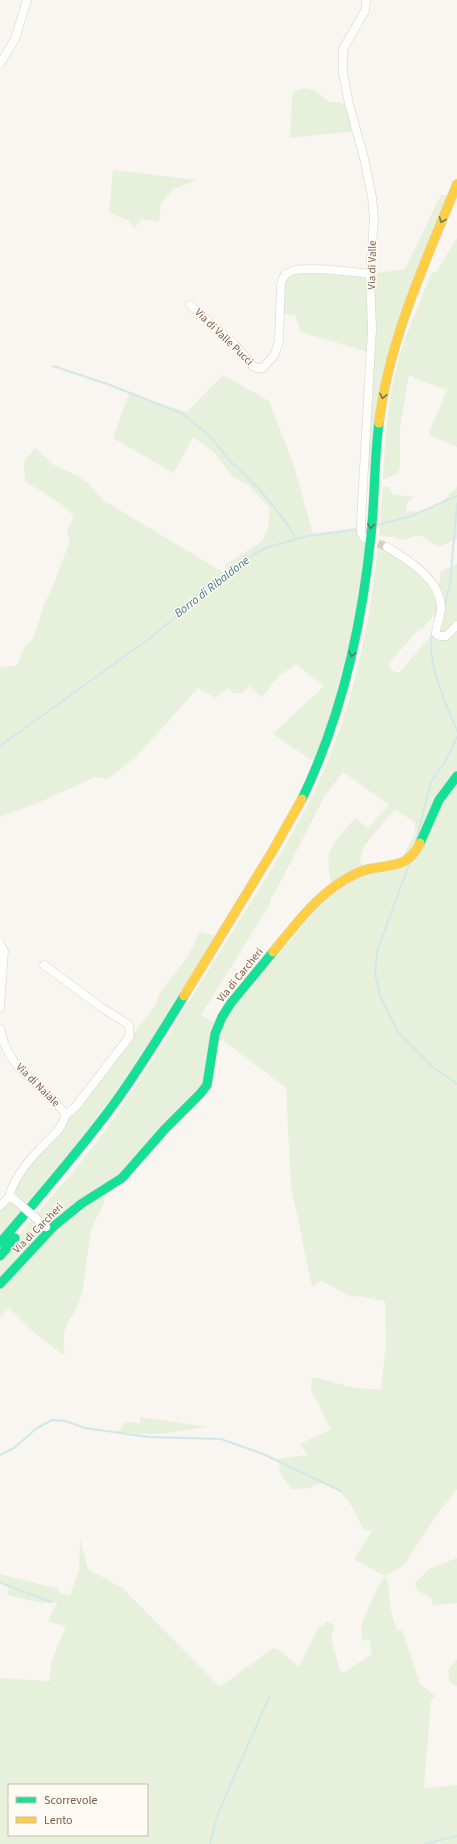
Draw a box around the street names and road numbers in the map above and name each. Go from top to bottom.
street label: Via di Valle [364,240,380,290]
street label: Via di Valle Pucci [191,305,257,369]
street label: Via di Carcheri [214,945,266,1005]
street label: Via di Naiale [13,1060,64,1111]
street label: Via di Carcheri [9,1199,67,1257]

